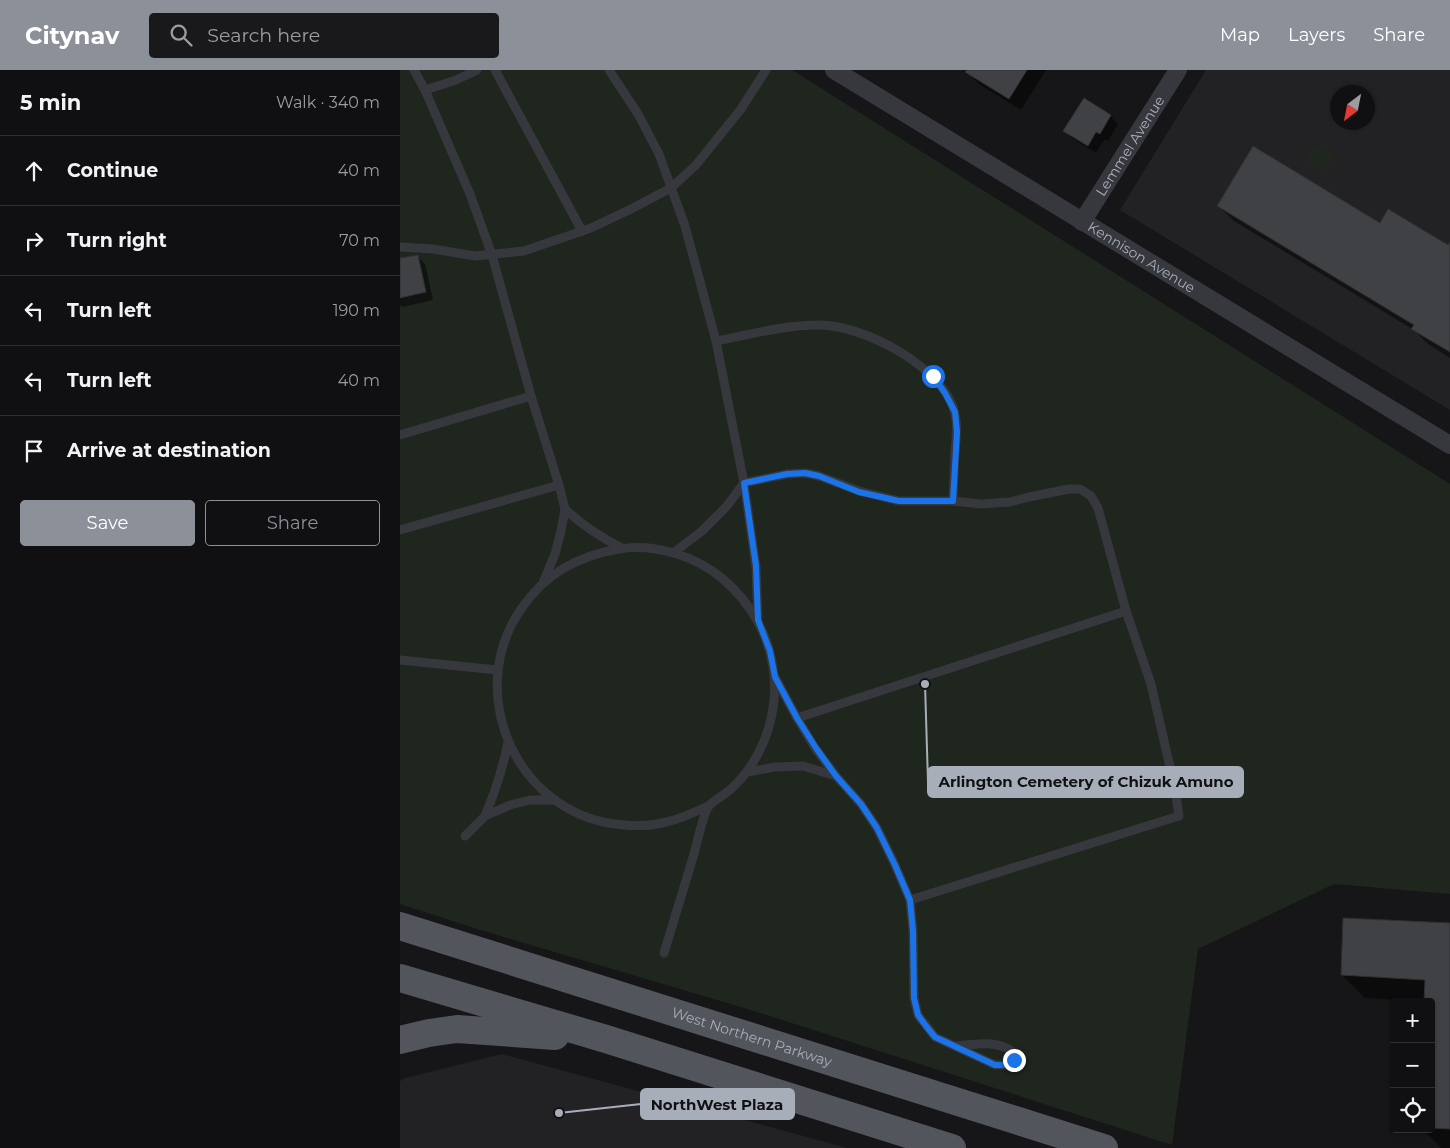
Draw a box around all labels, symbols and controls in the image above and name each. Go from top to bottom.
search box [149,13,499,58]
text: Citynav [25,21,119,50]
icon: search [167,21,195,49]
text: Search here [207,24,320,47]
text: Map [1220,24,1260,46]
text: Layers [1288,24,1345,46]
text: Share [1373,24,1425,46]
north arrow [1330,85,1375,130]
text: 5 min [20,90,81,115]
street label: Lemmel Avenue [1092,92,1168,199]
text: Walk · 340 m [276,93,380,112]
icon: ahead [20,157,48,185]
text: Continue [67,159,158,182]
text: 40 m [338,161,380,180]
street label: Kennison Avenue [1085,218,1198,297]
icon: right [20,227,48,255]
text: Turn right [67,229,167,252]
text: 70 m [339,231,380,250]
icon: left [20,297,48,325]
text: Turn left [67,299,152,322]
text: 190 m [333,301,380,320]
route start [922,365,945,388]
icon: left [20,367,48,395]
text: Turn left [67,369,152,392]
text: 40 m [338,371,380,390]
icon: arrive [20,437,48,465]
text: Arrive at destination [67,439,271,462]
button: Save [20,500,195,546]
button: Share [205,500,380,546]
callout: Arlington Cemetery of Chizuk Amuno [928,767,1243,797]
text: Arlington Cemetery of Chizuk Amuno [937,772,1234,791]
map controls [1390,998,1435,1133]
button: + [1390,998,1435,1043]
street label: West Northern Parkway [670,1003,835,1071]
button: − [1390,1043,1435,1088]
route end [1003,1049,1026,1072]
button: locate [1390,1088,1435,1133]
callout: NorthWest Plaza [641,1089,794,1119]
text: NorthWest Plaza [651,1095,783,1114]

